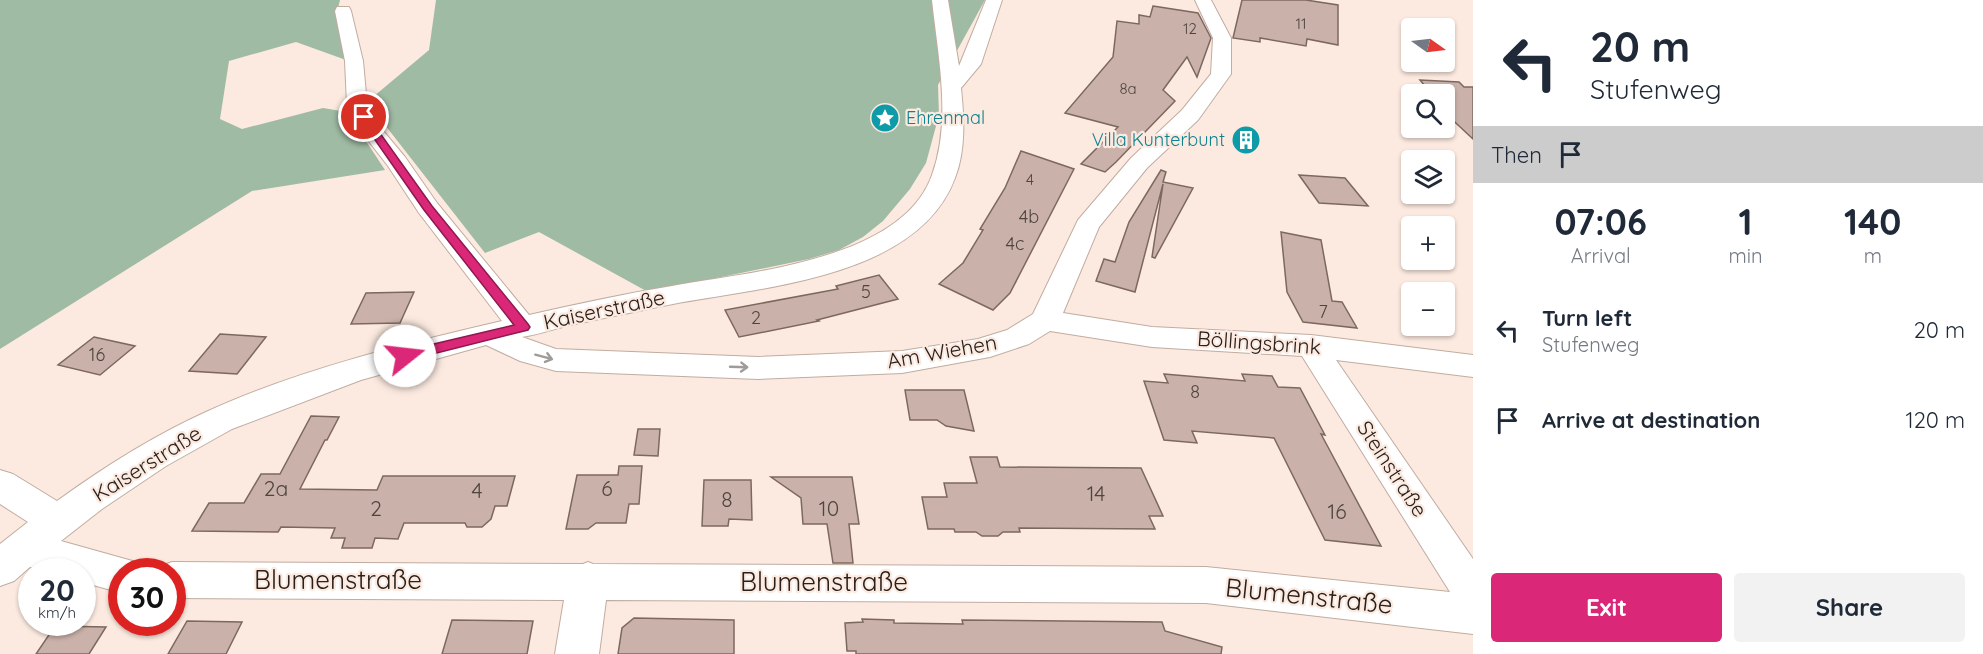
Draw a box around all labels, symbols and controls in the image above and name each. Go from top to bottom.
house number: 11 [1295,14,1307,33]
north arrow [1401,18,1455,72]
map controls [1401,18,1455,336]
house number: 12 [1183,19,1197,38]
text: 20 m [1590,20,1690,73]
icon: left [1491,24,1569,102]
text: Stufenweg [1590,72,1722,106]
house number: 8a [1119,79,1137,98]
button: search [1401,84,1455,138]
pin [338,91,389,142]
icon: arrive [347,100,380,133]
place icon: Ehrenmal [869,102,901,134]
place label: Ehrenmal [906,106,985,129]
building icon: Villa Kunterbunt [1230,124,1262,156]
place label: Villa Kunterbunt [1092,128,1225,151]
icon: arrive [1554,138,1587,171]
text: Then [1491,141,1542,169]
button: layers [1401,150,1455,204]
house number: 4 [1026,170,1034,189]
text: 07:06 [1555,199,1647,244]
text: 1 [1738,199,1752,244]
text: 140 [1844,199,1901,244]
house number: 4b [1019,205,1039,228]
button: + [1401,216,1455,270]
house number: 4c [1006,232,1024,255]
text: Arrival [1571,243,1631,268]
text: min [1728,243,1763,268]
text: m [1864,243,1882,268]
house number: 5 [861,280,871,303]
button: − [1401,282,1455,336]
street label: Kaiserstraße [541,283,667,335]
house number: 7 [1318,300,1328,323]
text: Turn left [1542,304,1632,332]
house number: 2 [751,306,761,329]
icon: left [1491,314,1524,347]
text: 20 m [1914,316,1965,344]
position arrow [373,324,437,388]
street label: Böllingsbrink [1196,325,1322,359]
street label: Am Wiehen [885,329,999,373]
text: Stufenweg [1542,332,1639,357]
house number: 16 [89,343,105,366]
one-way arrow [534,352,553,363]
one-way arrow [728,362,748,373]
house number: 8 [1190,380,1200,403]
icon: arrive [1491,404,1524,437]
text: Arrive at destination [1542,406,1760,434]
text: 120 m [1906,406,1965,434]
street label: Steinstraße [1352,415,1434,521]
street label: Kaiserstraße [87,419,206,507]
house number: 2a [264,475,288,501]
house number: 6 [601,475,613,501]
house number: 4 [471,477,483,503]
house number: 14 [1087,480,1105,506]
house number: 8 [721,486,733,512]
house number: 2 [370,495,382,521]
house number: 10 [819,495,839,521]
house number: 16 [1327,498,1347,524]
speed limit sign: 30 [108,558,186,636]
street label: Blumenstraße [254,563,422,596]
street label: Blumenstraße [740,565,908,598]
street label: Blumenstraße [1224,570,1394,621]
text: 20 [39,571,75,609]
button: Exit [1491,573,1722,642]
button: Share [1734,573,1965,642]
text: km/h [38,603,76,622]

